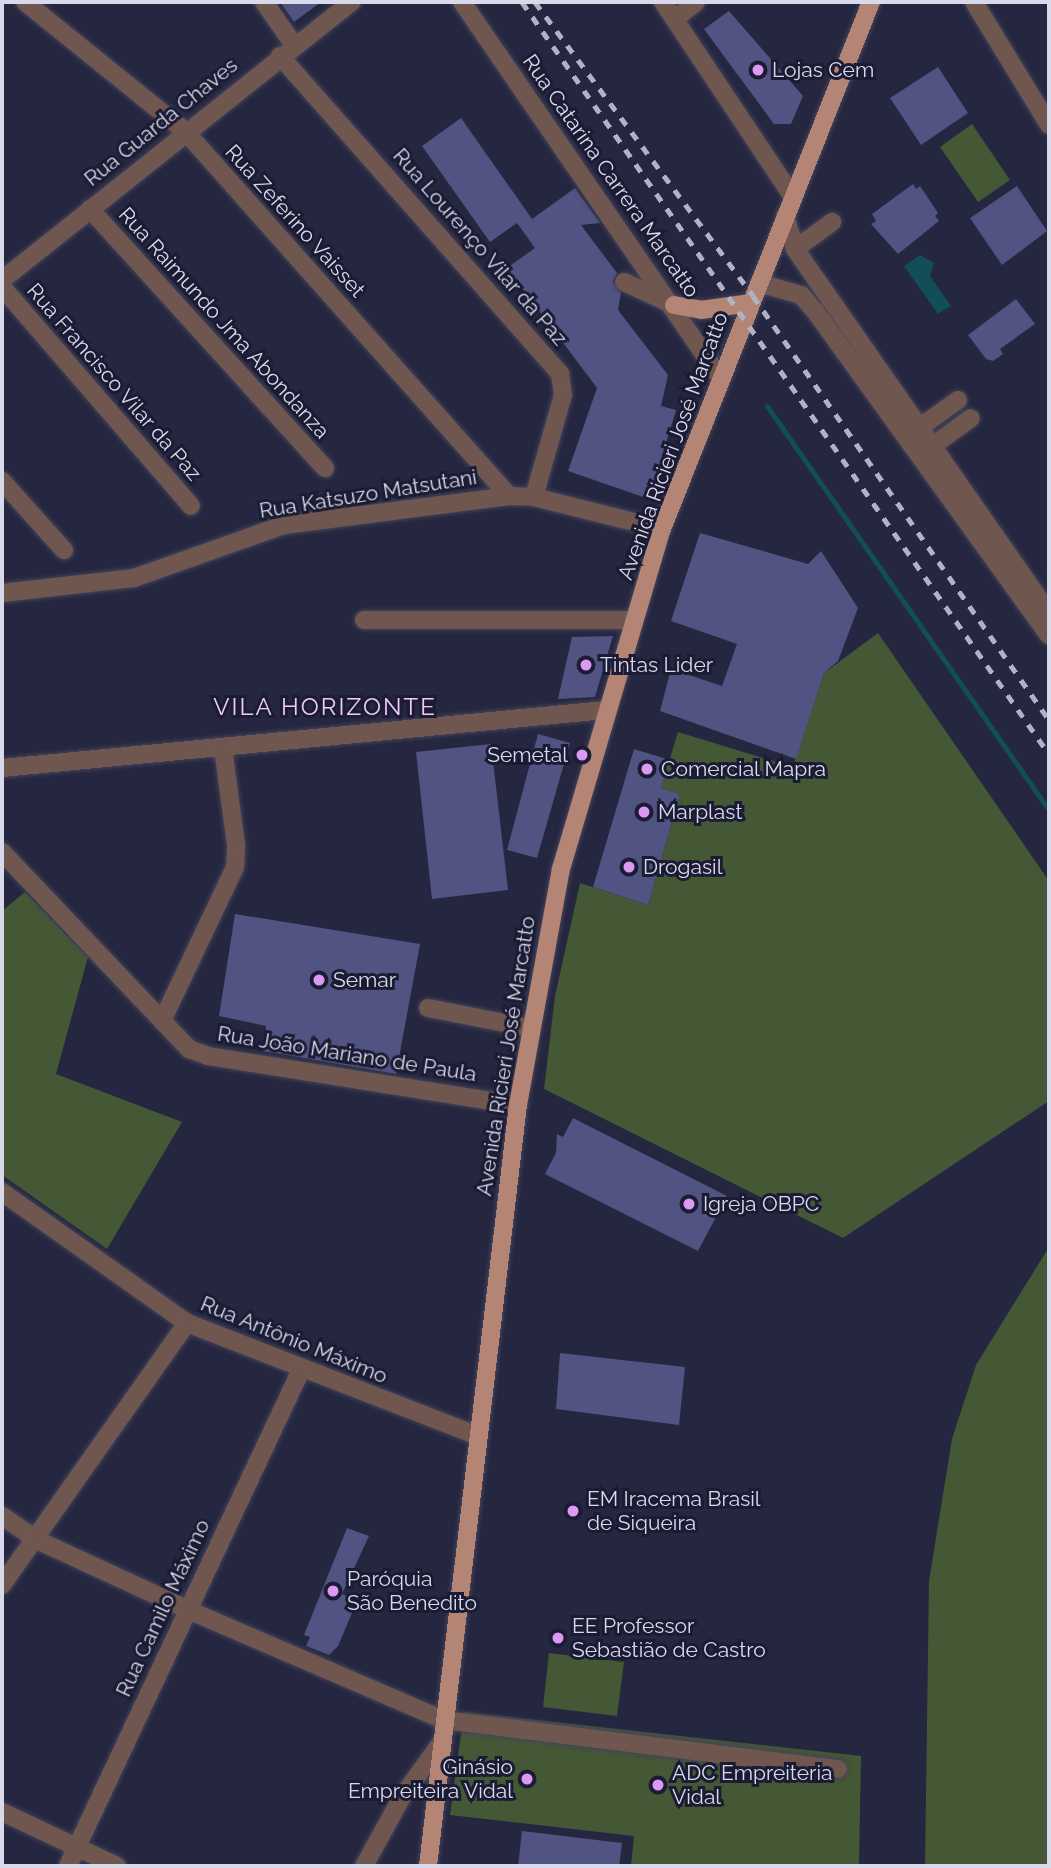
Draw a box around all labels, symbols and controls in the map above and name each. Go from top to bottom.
street label: Rua Catarina Carrera Marcatto [517,50,705,302]
street label: Rua Guarda Chaves [79,52,243,192]
place label: Lojas Cem [772,57,874,83]
marker: Lojas Cem [750,62,766,78]
street label: Rua Zeferino Vaisset [220,139,370,303]
street label: Rua Lourenço Vilar da Paz [387,143,573,351]
street label: Rua Raimundo Jma Abondanza [113,202,335,444]
street label: Rua Francisco Vilar da Paz [21,278,207,486]
street label: Avenida Ricieri José Marcatto [613,308,733,584]
street label: Rua Katsuzo Matsutani [257,464,479,524]
place label: Tintas Lider [600,652,713,678]
marker: Tintas Lider [578,657,594,673]
district label: VILA HORIZONTE [215,693,435,721]
place label: Semetal [487,742,568,768]
marker: Semetal [574,747,590,763]
place label: Comercial Mapra [661,756,827,782]
marker: Comercial Mapra [639,761,655,777]
place label: Marplast [658,799,742,825]
marker: Marplast [636,804,652,820]
place label: Drogasil [643,854,722,880]
marker: Drogasil [621,859,637,875]
street label: Avenida Ricieri José Marcatto [471,914,541,1198]
place label: Semar [333,967,396,993]
marker: Semar [311,972,327,988]
street label: Rua João Mariano de Paula [215,1021,479,1087]
place label: Igreja OBPC [703,1191,819,1217]
marker: Igreja OBPC [681,1196,697,1212]
street label: Rua Antônio Máximo [197,1291,391,1389]
place label: EM Iracema Brasil de Siqueira [587,1486,761,1536]
marker: EM Iracema Brasil de Siqueira [565,1503,581,1519]
street label: Rua Camilo Máximo [111,1515,215,1701]
place label: Paróquia São Benedito [347,1566,477,1616]
marker: Paróquia São Benedito [325,1583,341,1599]
place label: EE Professor Sebastião de Castro [572,1613,766,1663]
marker: EE Professor Sebastião de Castro [550,1630,566,1646]
place label: Ginásio Empreiteira Vidal [347,1754,513,1804]
place label: ADC Empreiteria Vidal [672,1760,832,1810]
marker: Ginásio Empreiteira Vidal [519,1771,535,1787]
marker: ADC Empreiteria Vidal [650,1777,666,1793]

